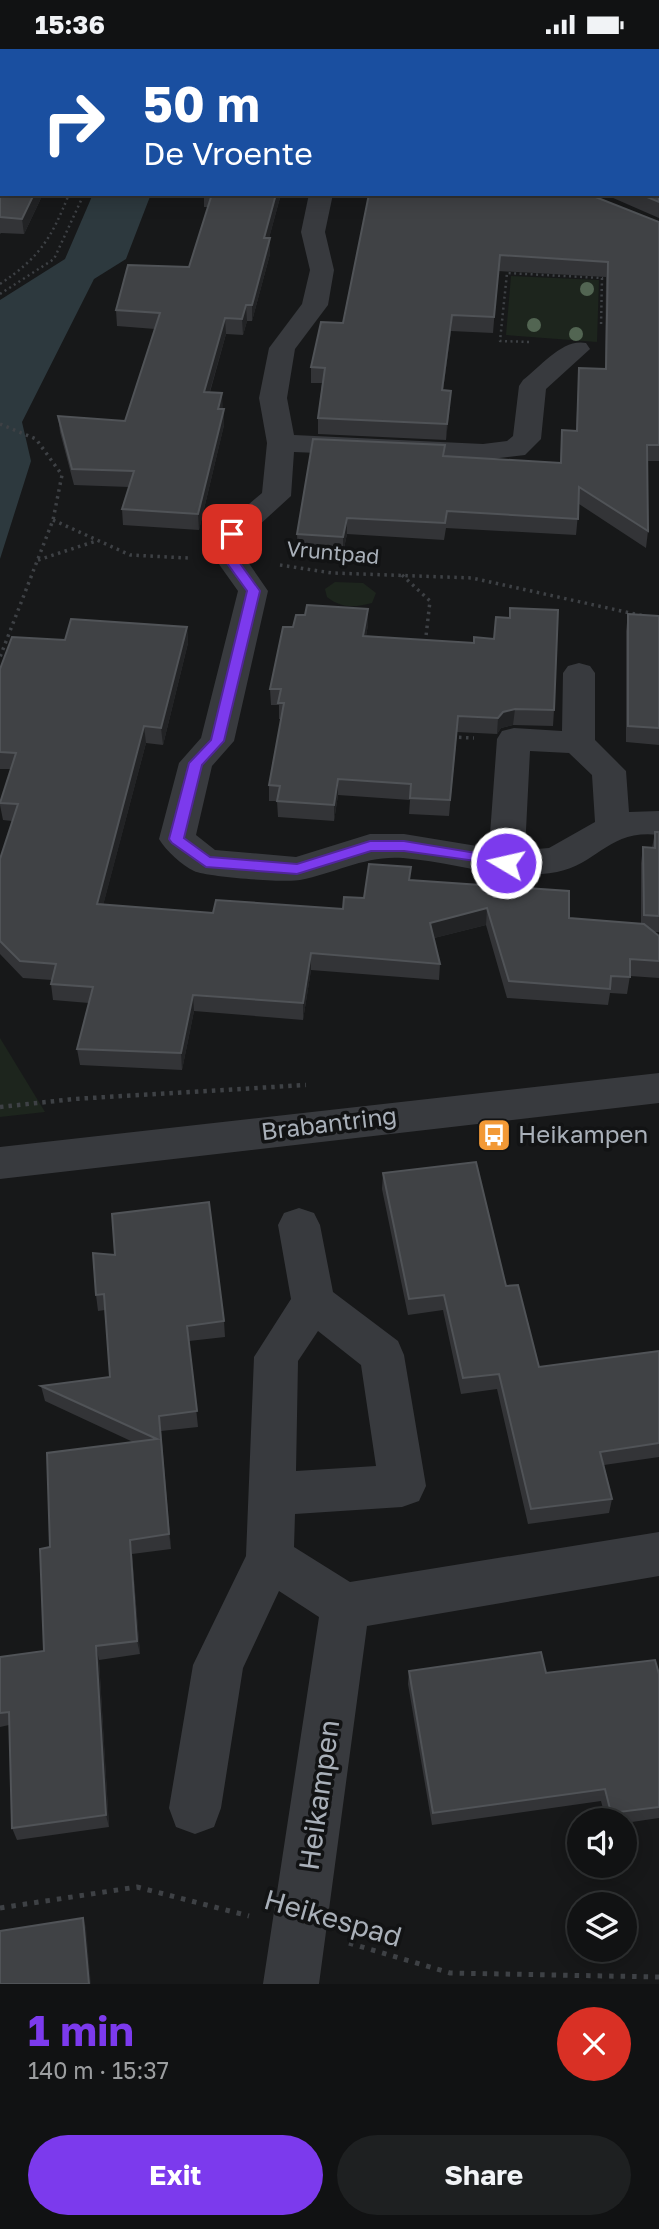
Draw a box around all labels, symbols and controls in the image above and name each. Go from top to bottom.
text: 15:36 [35,9,105,40]
text: 50 m [143,74,260,133]
icon: right [28,77,119,168]
text: De Vroente [143,134,313,172]
pin [202,504,262,564]
icon: arrive [213,515,251,553]
street label: Vruntpad [286,535,381,569]
position arrow [469,826,543,900]
street label: Brabantring [259,1100,398,1145]
bus stop icon: Heikampen [475,1116,513,1154]
place label: Heikampen [518,1119,648,1148]
street label: Heikampen [292,1717,345,1872]
map controls [567,1808,637,1962]
button: sound [567,1808,637,1878]
street label: Heikespad [261,1882,406,1953]
button: layers [567,1892,637,1962]
text: 1 min [28,2005,134,2055]
button: close [557,2007,631,2081]
text: 140 m · 15:37 [28,2056,169,2084]
button: Exit [28,2135,323,2215]
button: Share [337,2135,631,2215]

